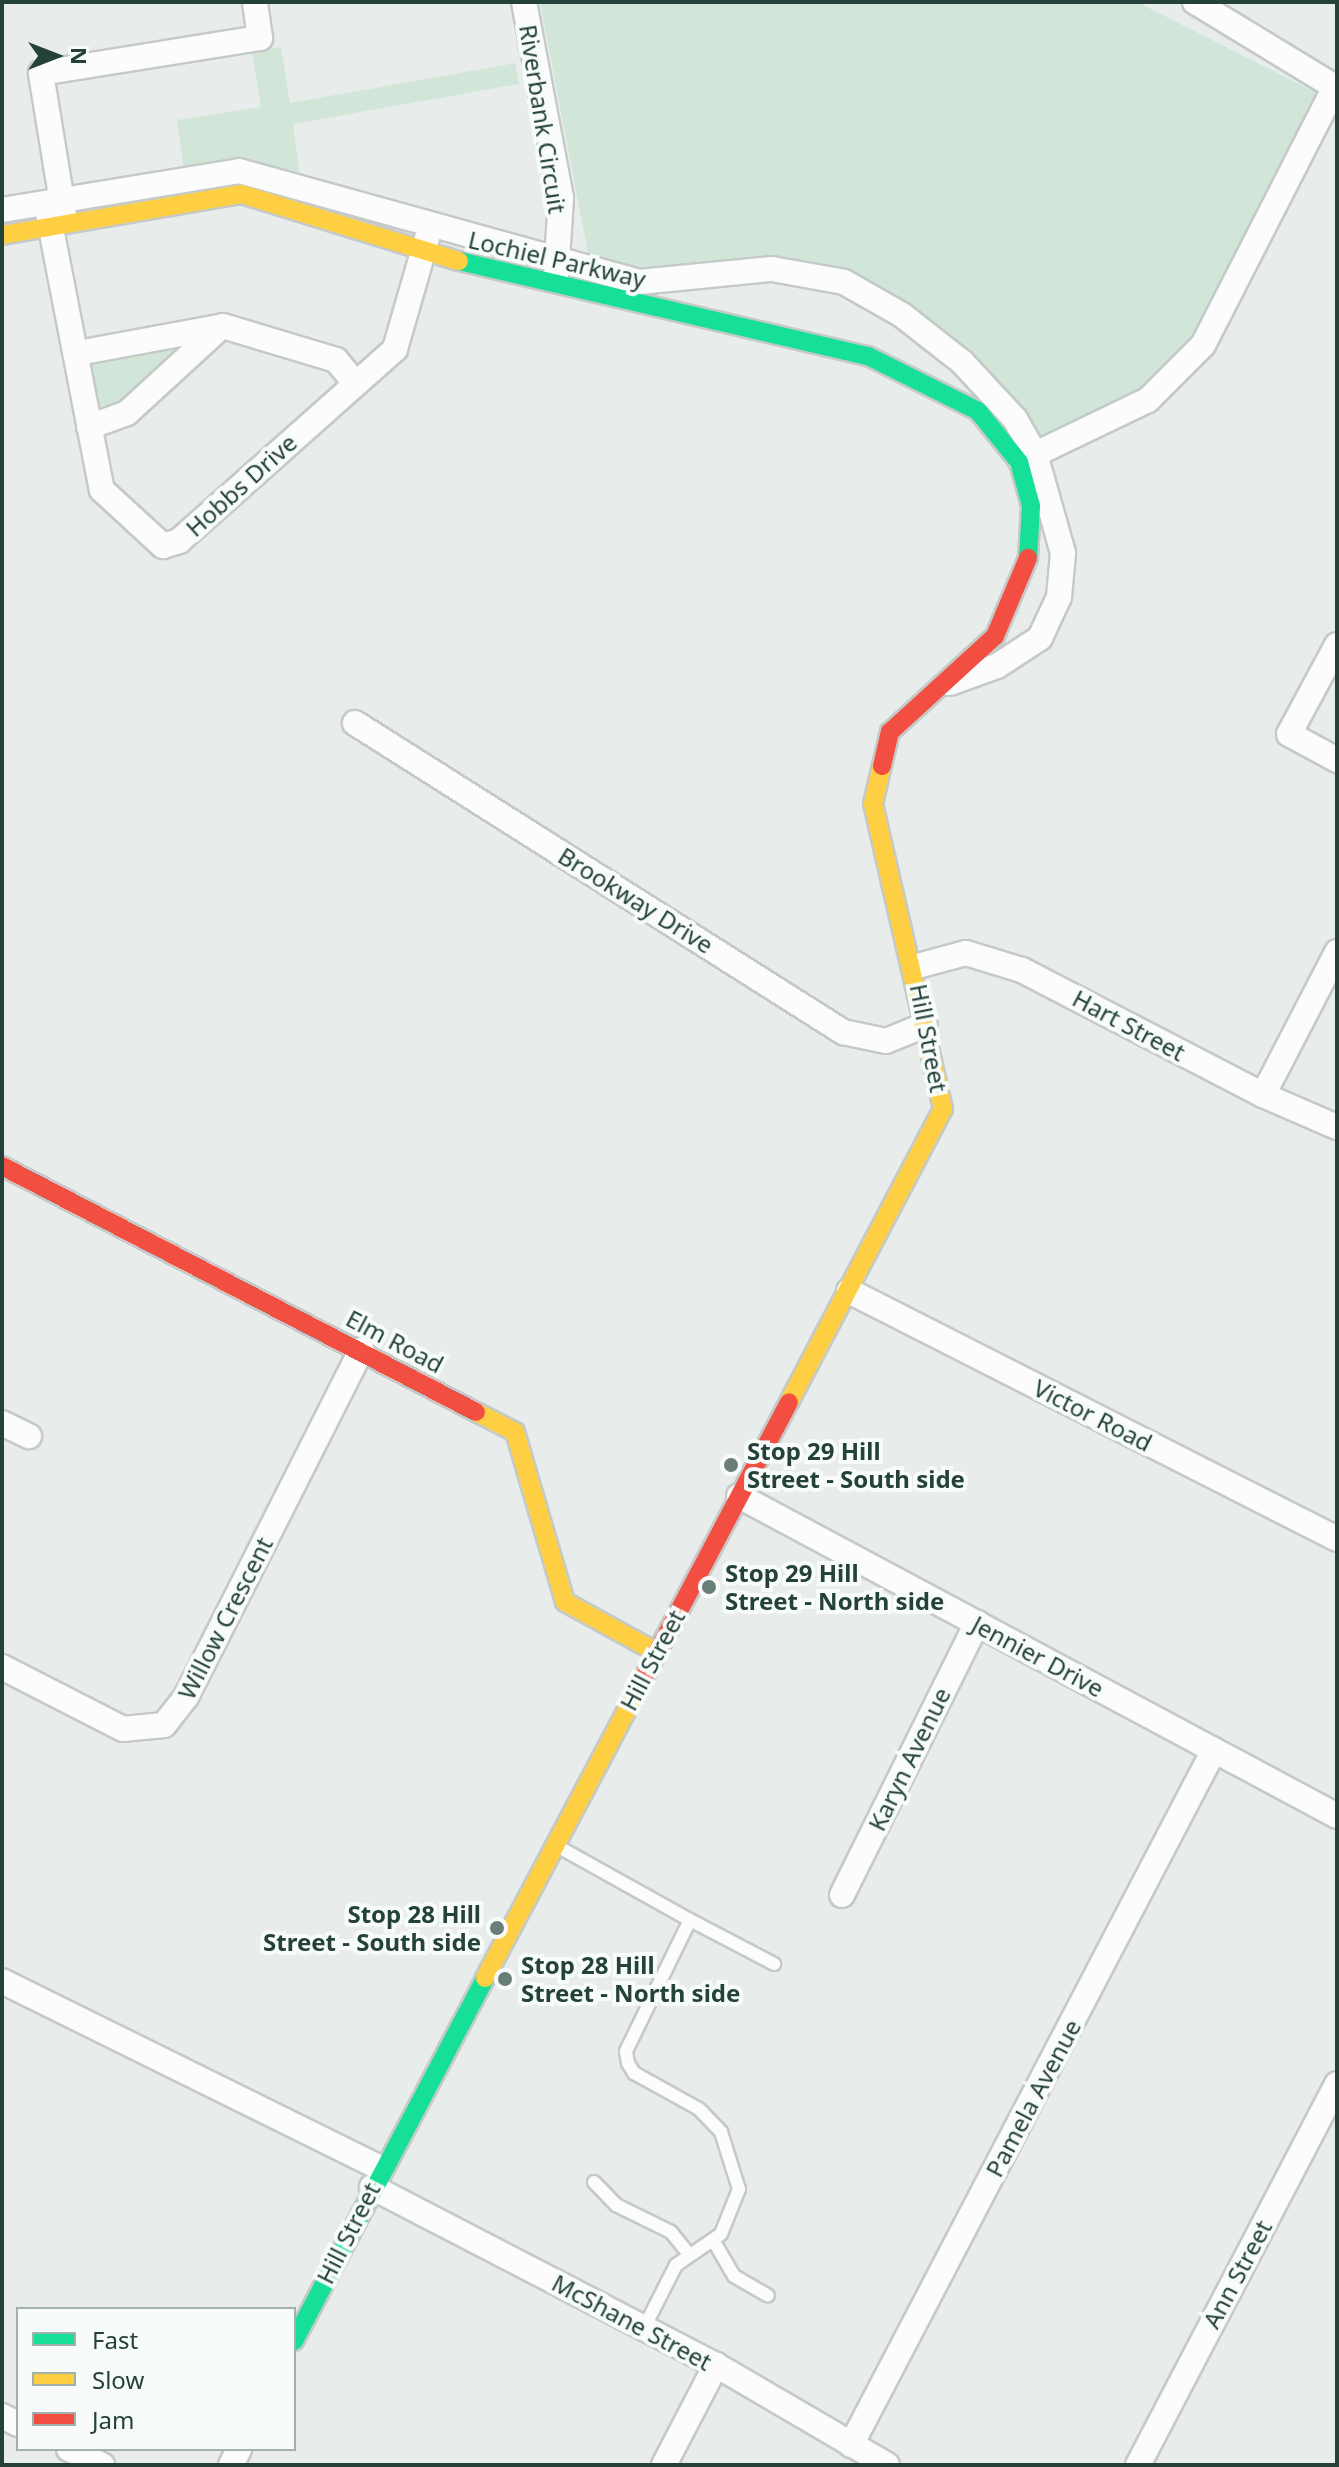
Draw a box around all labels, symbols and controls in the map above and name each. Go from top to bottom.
north arrow [16,16,96,96]
street label: Riverbank Circuit [514,22,572,216]
text: N [65,47,95,65]
street label: Lochiel Parkway [466,225,648,293]
street label: Hobbs Drive [180,428,302,542]
street label: Brookway Drive [553,841,719,959]
street label: Hill Street [904,981,954,1095]
street label: Hart Street [1068,983,1190,1067]
street label: Elm Road [341,1303,449,1379]
street label: Victor Road [1029,1373,1157,1457]
place label: Stop 29 Hill Street - South side [747,1437,965,1493]
marker: Stop 29 Hill Street - South side [722,1456,740,1474]
street label: Willow Crescent [172,1532,278,1704]
place label: Stop 29 Hill Street - North side [725,1559,944,1615]
marker: Stop 29 Hill Street - North side [700,1578,718,1596]
street label: Hill Street [614,1605,690,1715]
street label: Jennier Drive [967,1609,1109,1703]
street label: Karyn Avenue [862,1683,956,1835]
place label: Stop 28 Hill Street - South side [263,1900,481,1956]
marker: Stop 28 Hill Street - South side [488,1919,506,1937]
place label: Stop 28 Hill Street - North side [521,1951,740,2007]
marker: Stop 28 Hill Street - North side [496,1970,514,1988]
street label: Pamela Avenue [979,2014,1087,2182]
street label: Hill Street [310,2178,386,2288]
street label: Ann Street [1197,2215,1277,2333]
street label: McShane Street [547,2268,717,2376]
legend [16,2307,296,2451]
text: Fast [92,2323,138,2356]
text: Slow [92,2363,144,2396]
text: Jam [92,2403,134,2436]

